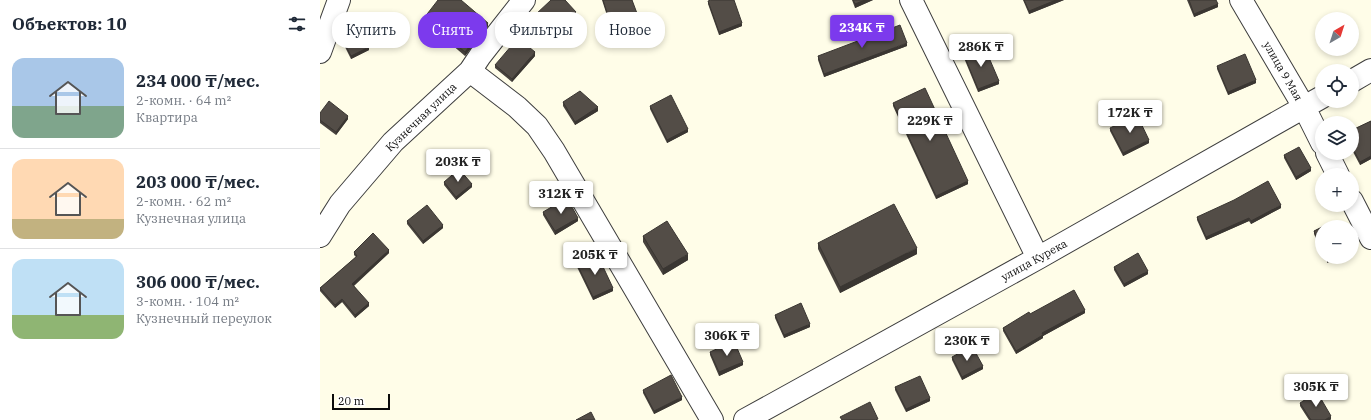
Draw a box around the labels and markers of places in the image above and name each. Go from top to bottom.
pin: 234K ₸ [829,15,895,49]
pin: 286K ₸ [948,34,1014,68]
pin: 172K ₸ [1097,100,1163,134]
pin: 229K ₸ [897,108,963,142]
pin: 203K ₸ [425,149,491,183]
pin: 312K ₸ [528,181,594,215]
pin: 205K ₸ [562,242,628,276]
pin: 306K ₸ [694,323,760,357]
pin: 230K ₸ [934,328,1000,362]
pin: 305K ₸ [1283,374,1349,408]

